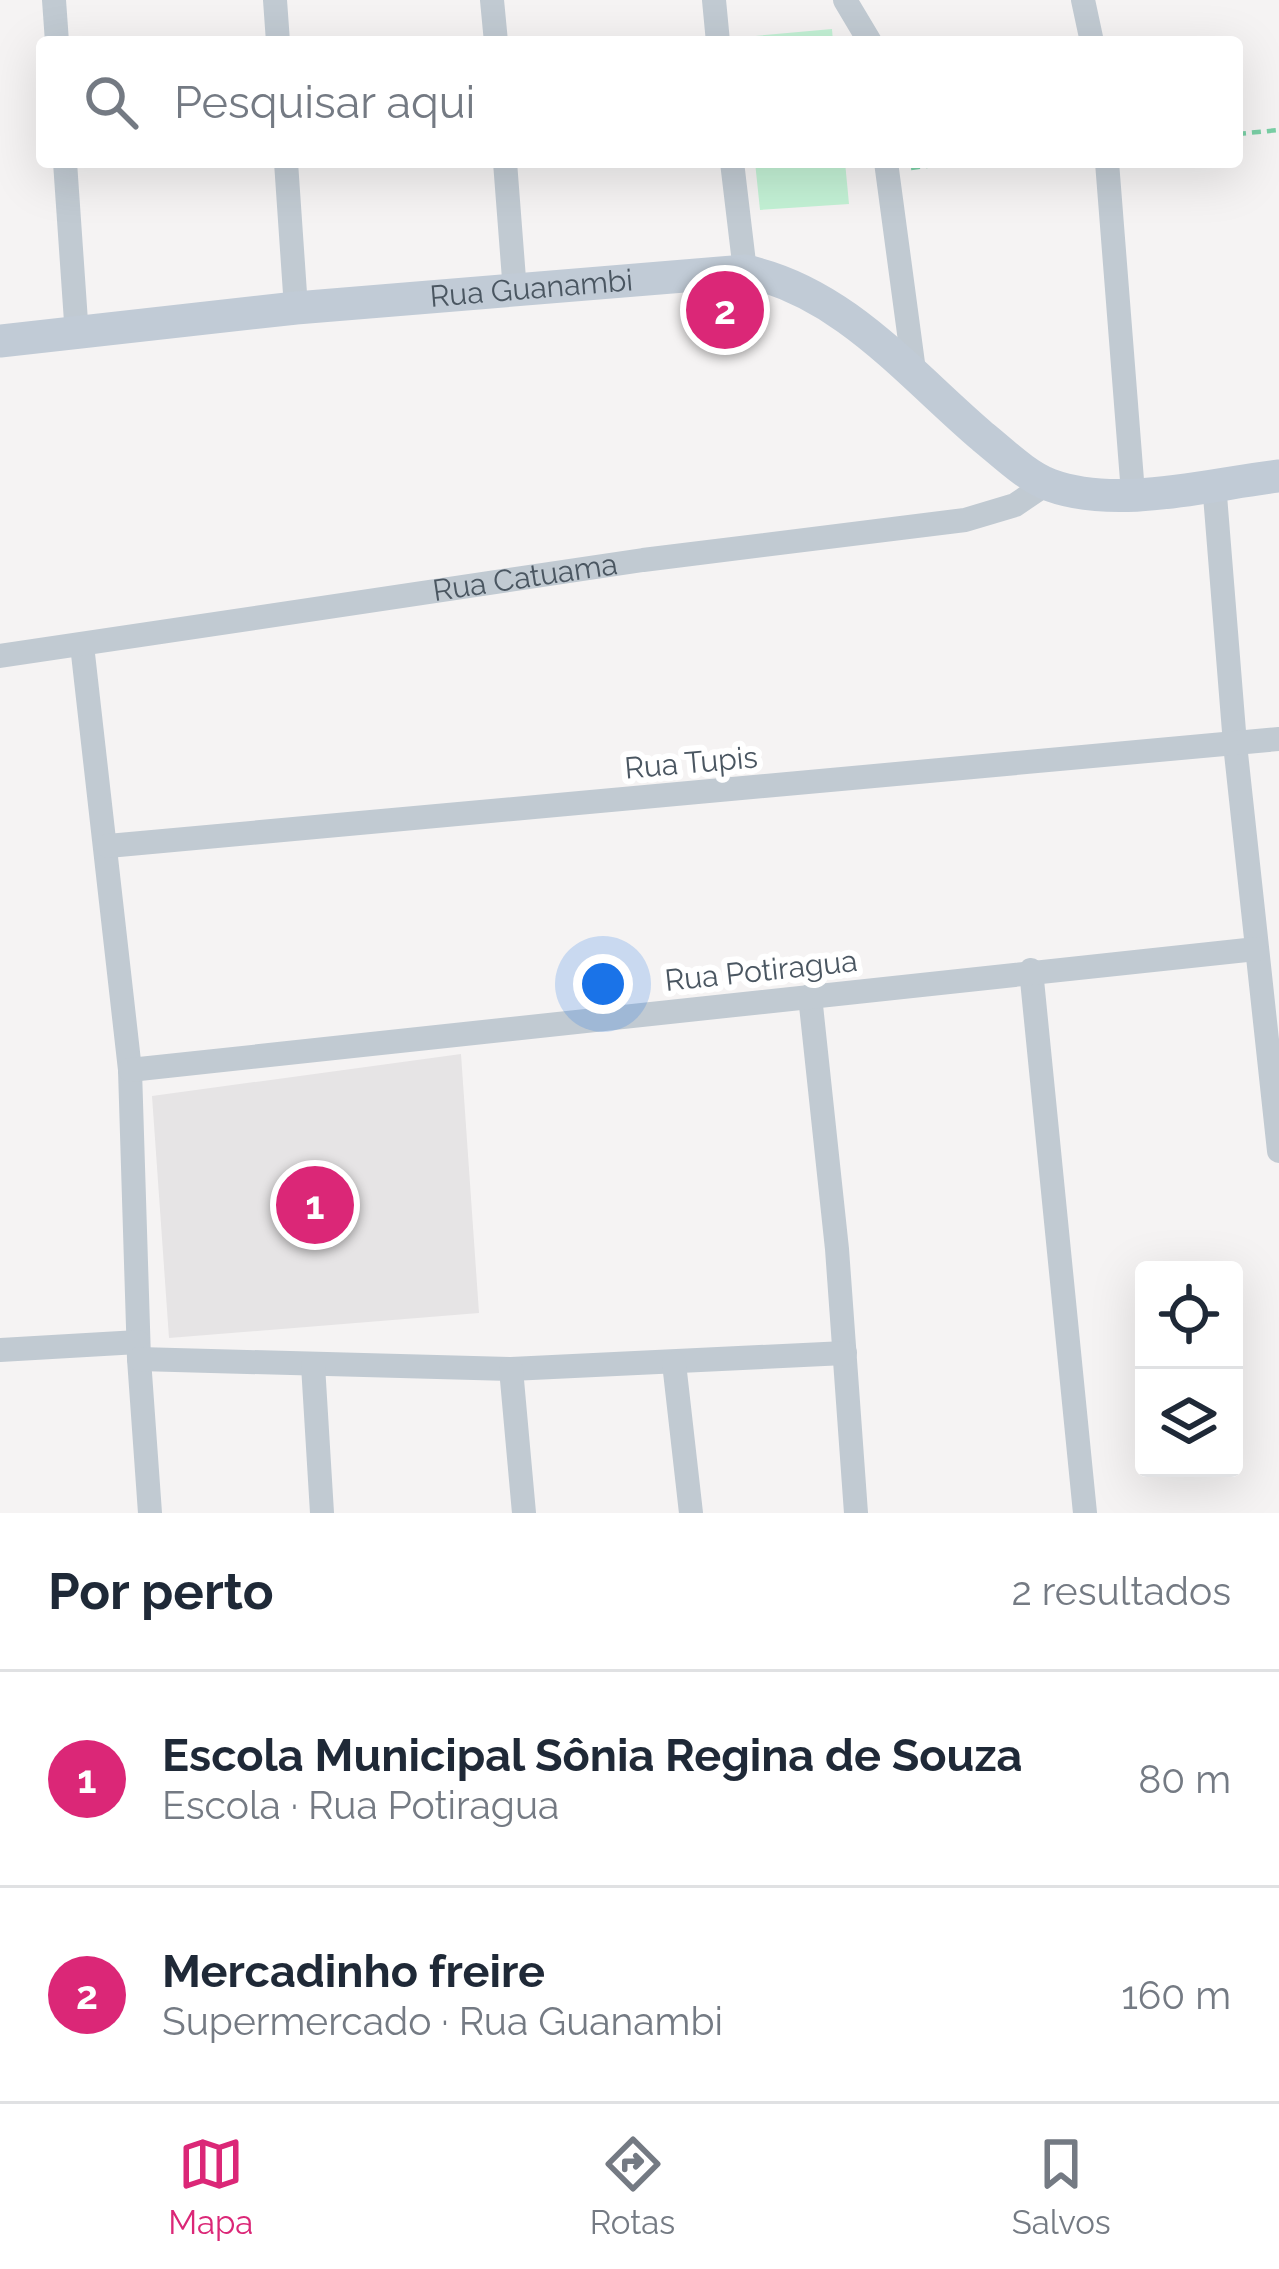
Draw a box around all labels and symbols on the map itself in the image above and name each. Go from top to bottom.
street label: Rua Guanambi [429,262,634,314]
pin: 2 [686,265,764,355]
street label: Rua Catuama [430,546,620,608]
street label: Rua Tupis [623,739,759,786]
street label: Rua Potiragua [663,943,859,998]
your location [573,954,633,1014]
pin: 1 [276,1160,354,1250]

